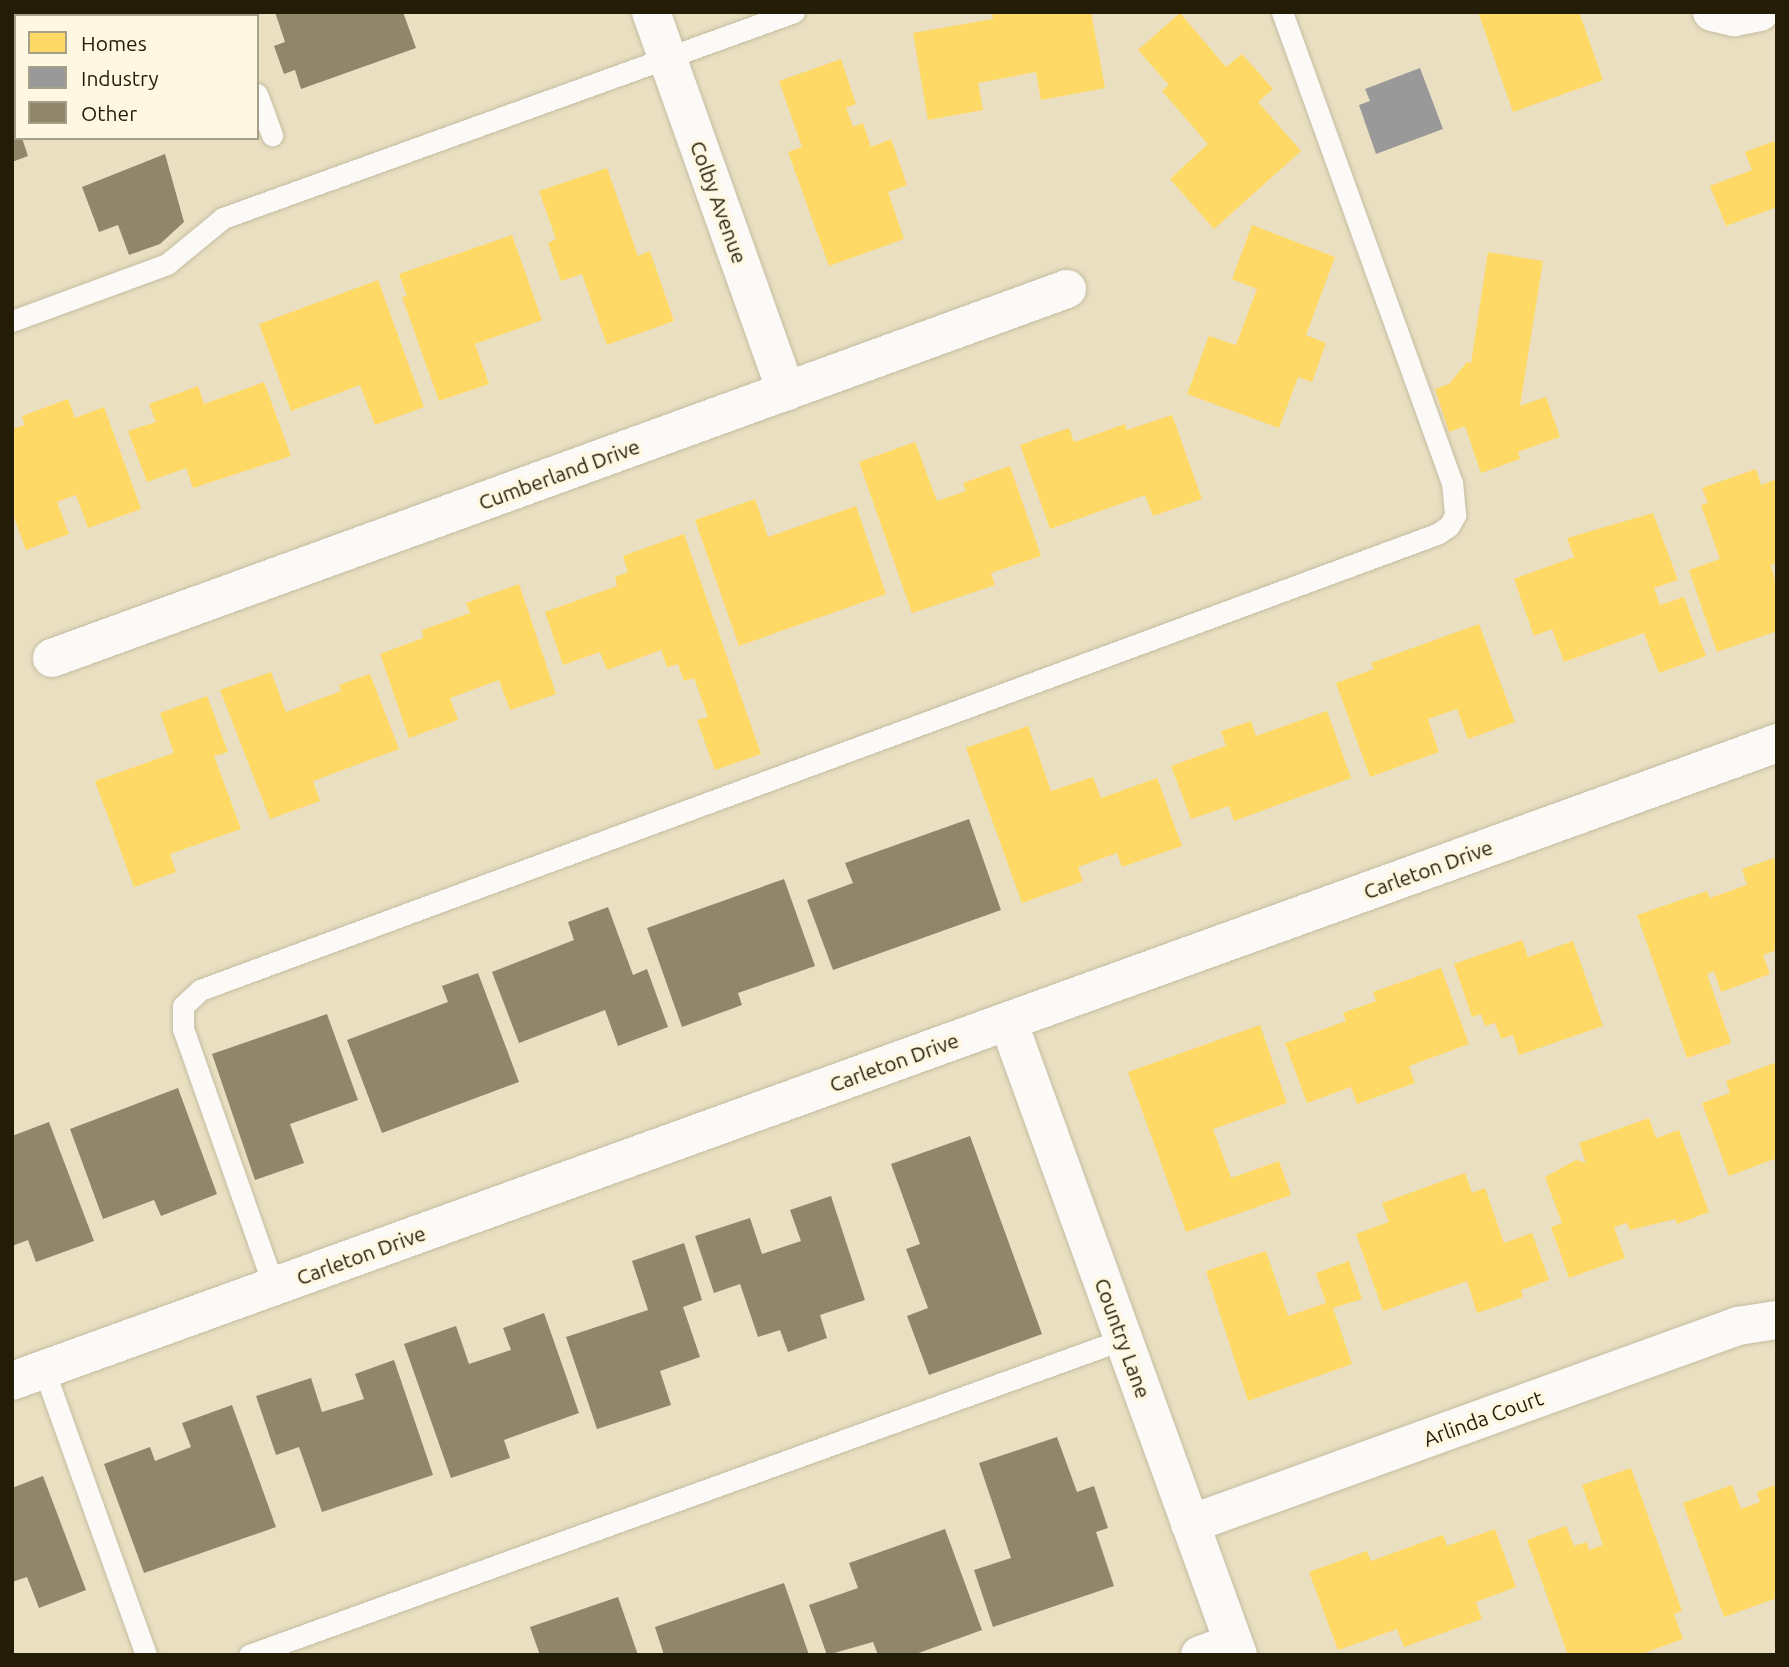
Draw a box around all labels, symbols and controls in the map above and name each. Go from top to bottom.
legend [14,14,259,140]
text: Homes [81,31,147,55]
text: Industry [81,66,159,90]
text: Other [81,101,137,125]
street label: Colby Avenue [685,137,753,267]
street label: Cumberland Drive [475,433,643,515]
street label: Carleton Drive [1360,834,1496,904]
street label: Carleton Drive [826,1027,962,1097]
street label: Carleton Drive [293,1220,429,1290]
street label: Country Lane [1090,1275,1156,1401]
street label: Arlinda Court [1420,1385,1546,1451]

